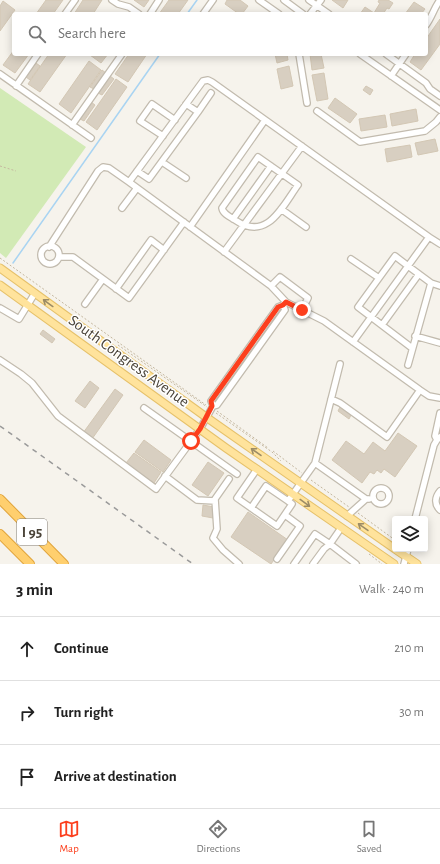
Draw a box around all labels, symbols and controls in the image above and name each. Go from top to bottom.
search box [12,12,428,56]
icon: search [26,23,48,45]
text: Search here [58,26,126,41]
one-way arrow [43,299,54,307]
route end [293,301,311,319]
street label: South Congress Avenue [66,312,192,410]
route start [182,432,200,450]
one-way arrow [251,448,262,456]
one-way arrow [300,499,311,507]
map controls [392,516,428,552]
button: layers [392,516,428,552]
road number: I 95 [17,519,47,545]
one-way arrow [358,523,369,531]
text: 3 min [16,581,53,598]
text: Walk · 240 m [359,583,424,596]
icon: ahead [16,638,38,660]
text: Continue [54,641,109,656]
text: 210 m [394,642,424,655]
icon: right [16,702,38,724]
text: Turn right [54,705,113,720]
text: 30 m [399,706,424,719]
icon: arrive [16,766,38,788]
text: Arrive at destination [54,769,177,784]
tab: Map [58,818,80,855]
tab: Directions [196,818,240,855]
tab: Saved [357,818,382,855]

